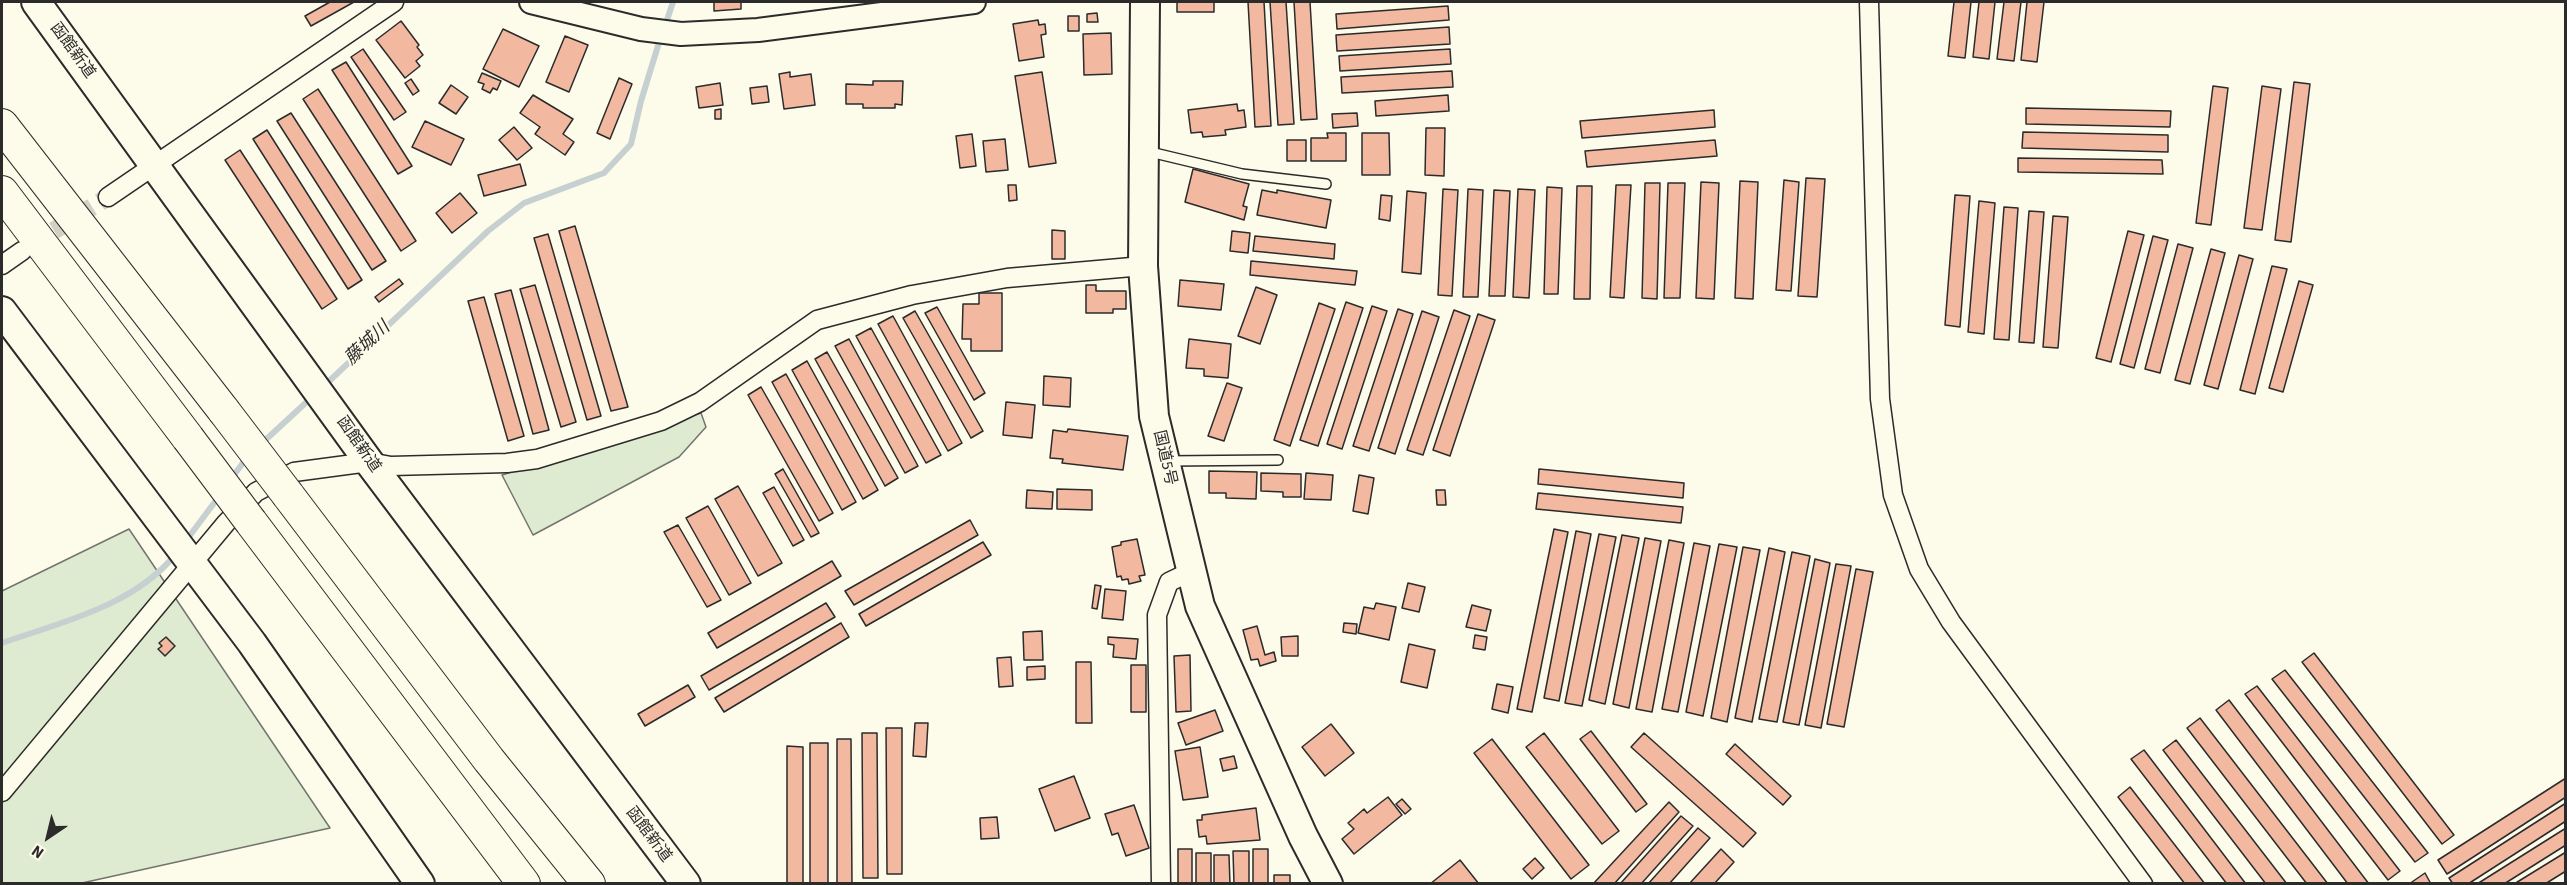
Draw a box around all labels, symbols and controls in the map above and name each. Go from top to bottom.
street label: 函館新道 [45,19,99,83]
water label: 藤城川 [341,318,395,370]
street label: 函館新道 [332,413,384,477]
street label: 国道5号 [1148,429,1180,487]
street label: 函館新道 [621,804,675,866]
north arrow [18,807,78,867]
text: N [27,840,48,864]

